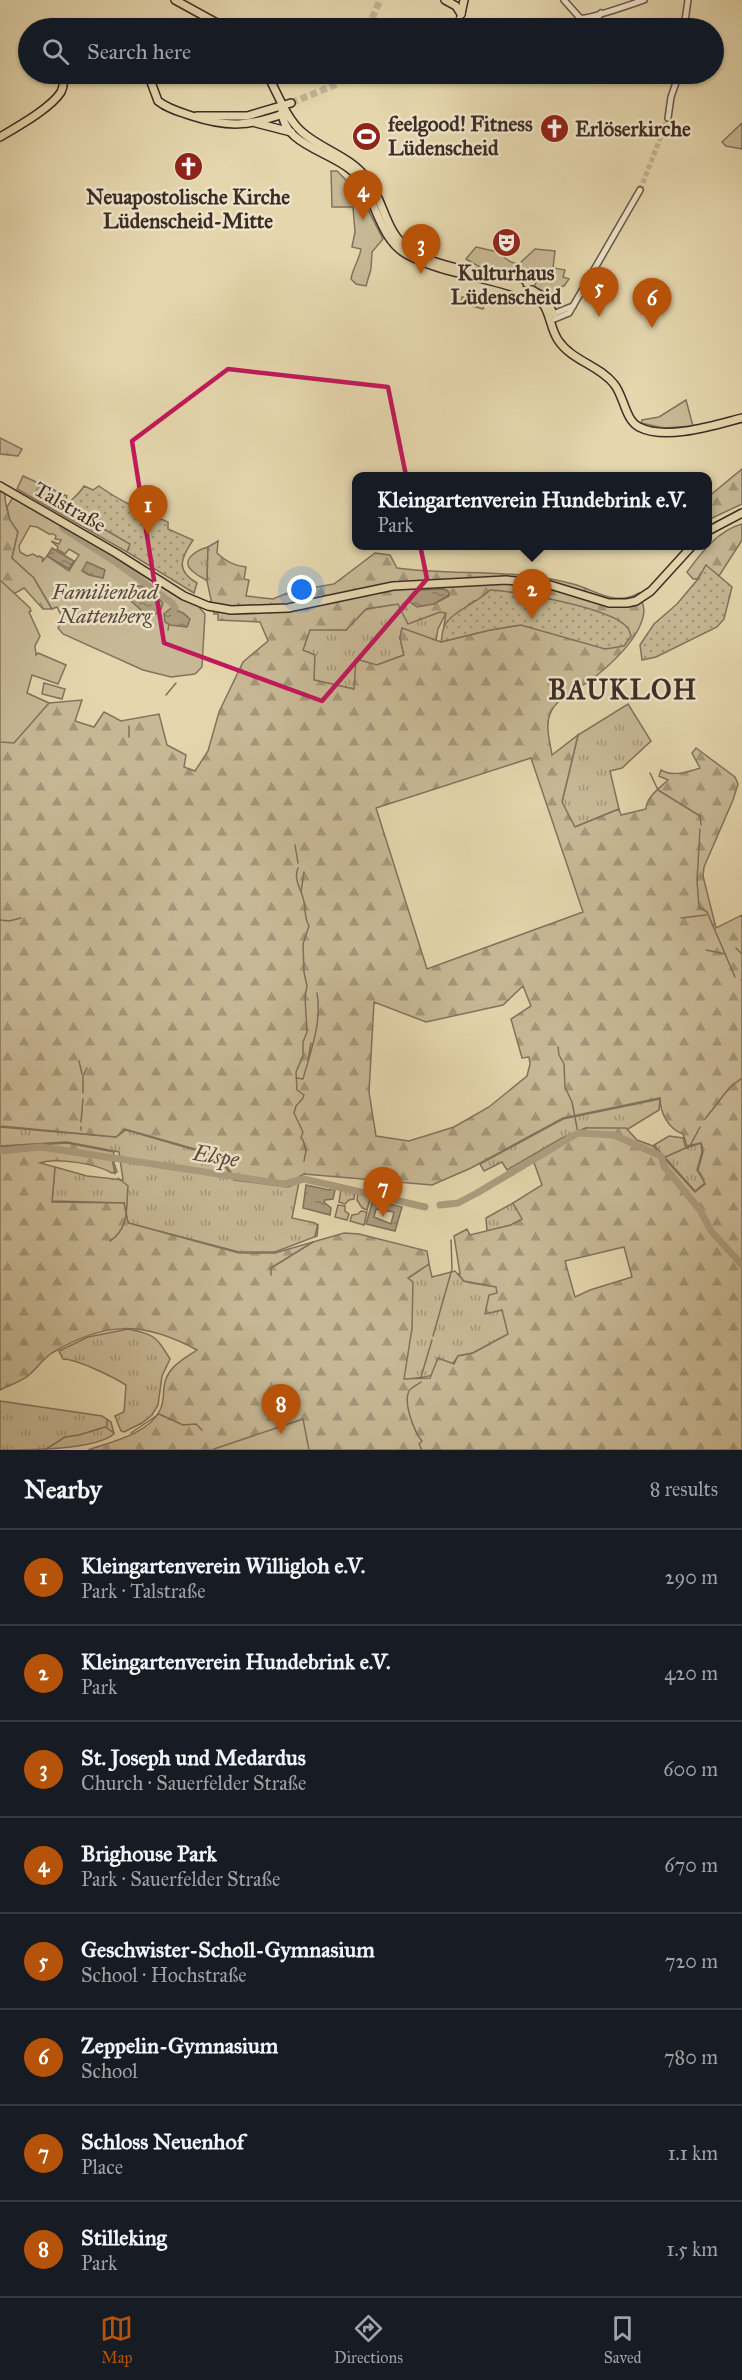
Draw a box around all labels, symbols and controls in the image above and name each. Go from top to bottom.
search box [18,18,724,84]
icon: search [39,35,72,68]
text: Search here [87,38,191,65]
place label: feelgood! Fitness Lüdenscheid [387,111,533,161]
church icon: Erlöserkirche [538,113,570,145]
place label: Erlöserkirche [575,116,691,142]
sports icon: feelgood! Fitness Lüdenscheid [351,120,383,152]
church icon: Neuapostolische Kirche Lüdenscheid-Mitte [172,150,204,182]
pin: 4 [344,170,382,220]
place label: Neuapostolische Kirche Lüdenscheid-Mitte [86,184,290,234]
pin: 3 [402,224,440,274]
theatre icon: Kulturhaus Lüdenscheid [490,226,522,258]
place label: Kulturhaus Lüdenscheid [451,260,562,310]
pin: 5 [580,268,618,317]
pin: 6 [632,278,672,328]
popup [352,472,712,550]
street label: Talstraße [29,476,111,538]
pin: 1 [128,486,168,535]
text: Kleingartenverein Hundebrink e.V. [377,486,687,513]
text: Park [377,513,413,537]
pin: 2 [512,570,552,619]
your location [287,575,316,604]
park label: Familienbad Nattenberg [51,579,160,629]
district label: BAUKLOH [548,673,698,706]
water label: Elspe [190,1139,242,1173]
pin: 7 [364,1168,403,1217]
pin: 8 [262,1384,300,1434]
text: Nearby [24,1473,102,1505]
text: 8 results [650,1477,718,1501]
text: Kleingartenverein Willigloh e.V. [81,1552,365,1579]
text: 1 [40,1565,47,1589]
text: 290 m [665,1565,718,1589]
text: Park · Talstraße [81,1579,206,1603]
text: Kleingartenverein Hundebrink e.V. [81,1648,390,1675]
text: 2 [39,1661,48,1685]
text: 420 m [664,1661,718,1685]
text: Park [81,1675,117,1699]
text: St. Joseph und Medardus [81,1744,306,1771]
text: 3 [40,1757,48,1781]
text: 600 m [663,1757,718,1781]
text: Church · Sauerfelder Straße [81,1771,306,1795]
text: Brighouse Park [81,1840,217,1867]
text: 4 [38,1853,49,1877]
text: 670 m [664,1853,718,1877]
text: Park · Sauerfelder Straße [81,1867,280,1891]
text: Geschwister-Scholl-Gymnasium [81,1936,375,1963]
text: 5 [39,1949,48,1973]
text: 720 m [665,1949,718,1973]
text: School · Hochstraße [81,1963,247,1987]
text: Zeppelin-Gymnasium [81,2032,278,2059]
text: 6 [38,2045,49,2069]
text: 780 m [664,2045,718,2069]
text: School [81,2059,138,2083]
text: Schloss Neuenhof [81,2128,244,2155]
text: 7 [38,2141,49,2165]
text: 1.1 km [668,2141,718,2165]
text: Place [81,2155,123,2179]
text: Stilleking [81,2224,167,2251]
text: 8 [38,2237,49,2261]
text: 1.5 km [667,2237,718,2261]
text: Park [81,2251,117,2275]
tab: Map [100,2312,133,2367]
tab: Directions [334,2312,403,2367]
tab: Saved [604,2312,642,2367]

